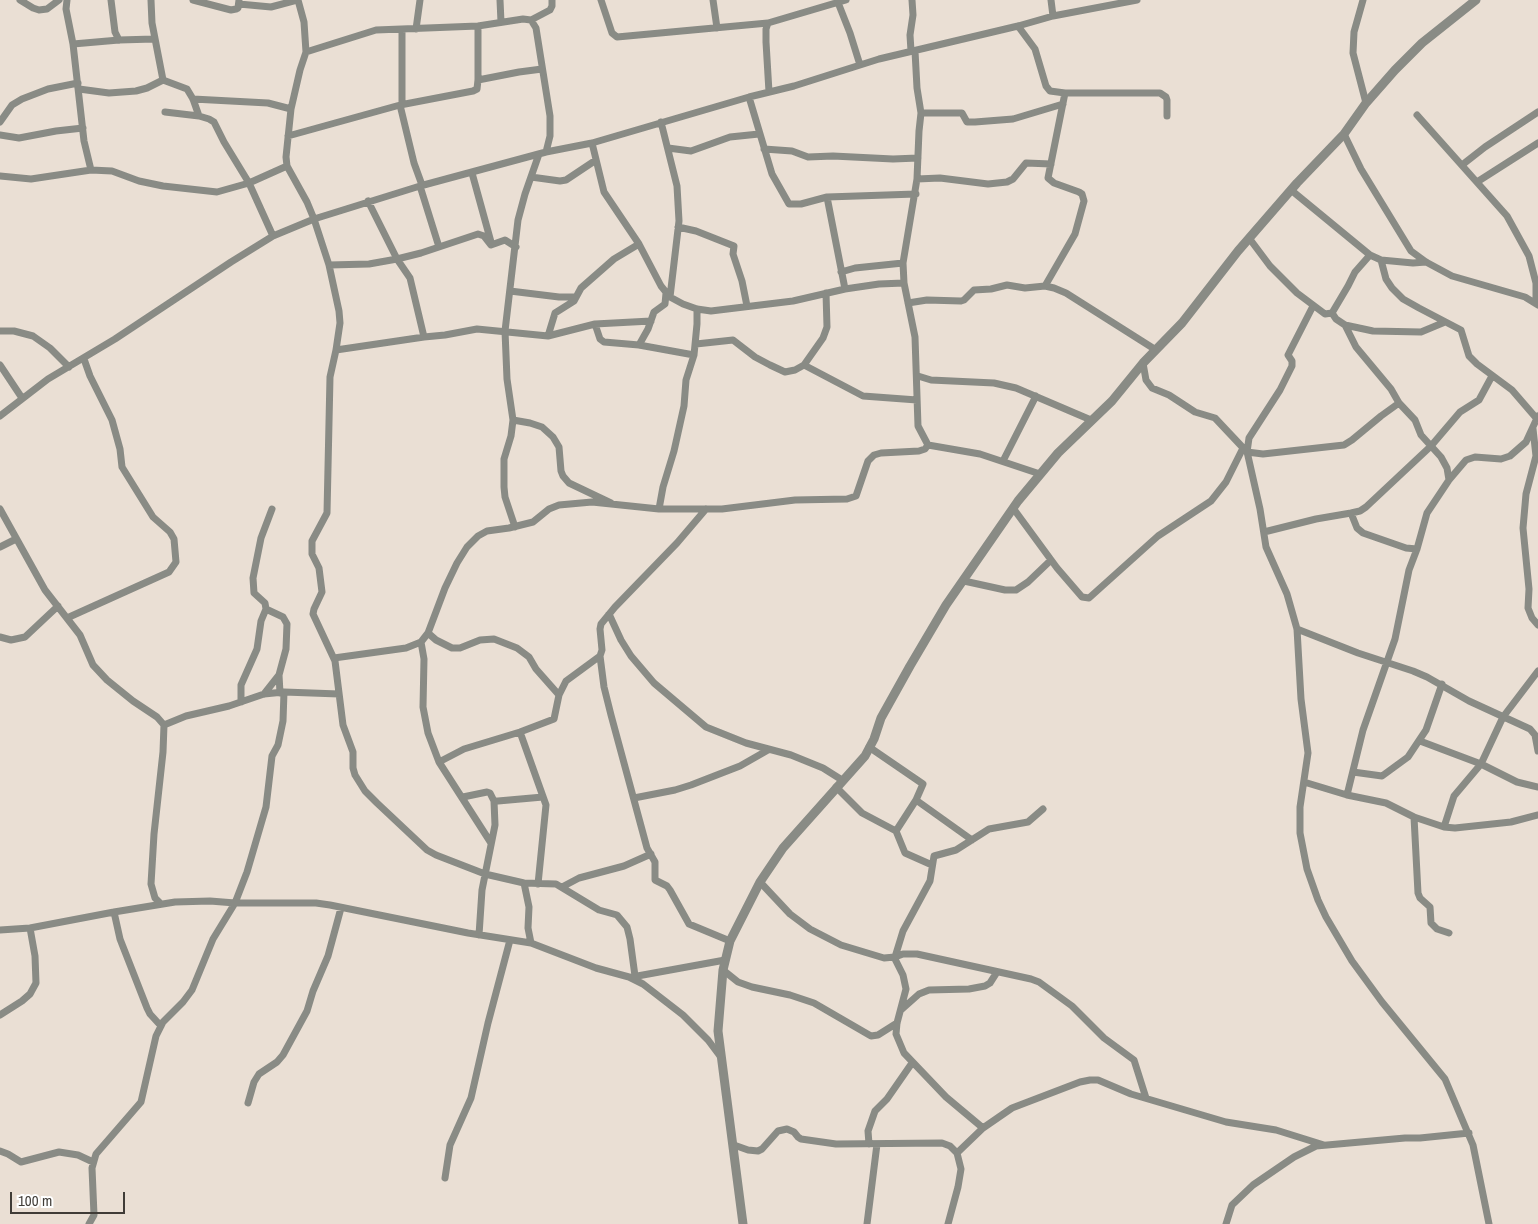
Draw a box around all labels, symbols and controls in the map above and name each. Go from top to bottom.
scale bar [12,1182,128,1214]
text: 100 m [18,1190,52,1211]

